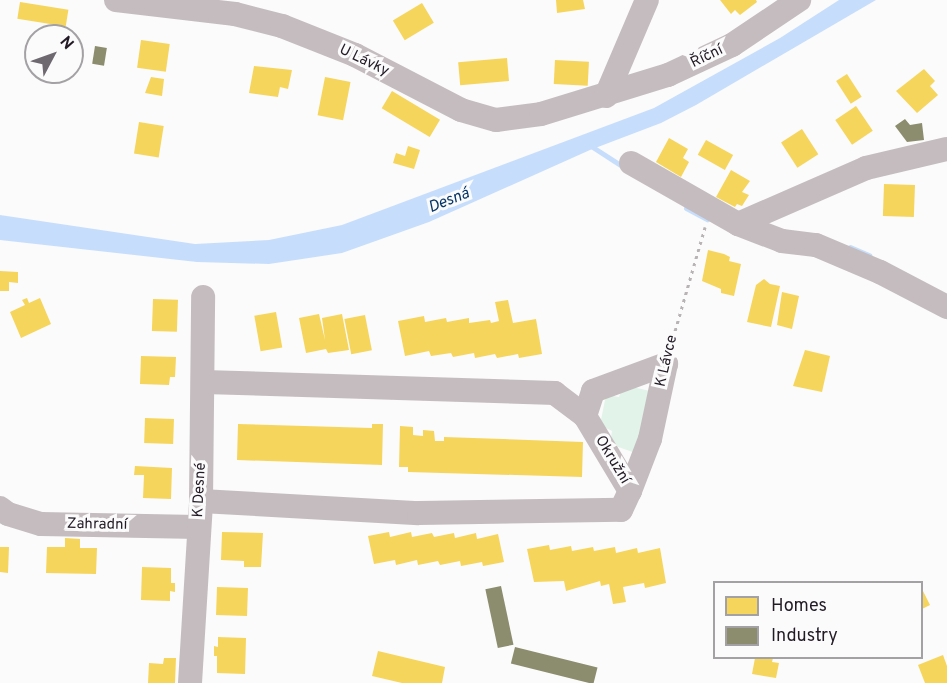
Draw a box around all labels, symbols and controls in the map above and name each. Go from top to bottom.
north arrow [24,24,84,84]
text: N [55,33,77,54]
street label: U Lávky [336,41,392,81]
street label: Říční [688,42,726,72]
water label: Desná [426,184,472,218]
street label: K Lávce [652,333,682,389]
street label: Okružní [591,433,633,487]
street label: K Desné [190,462,210,518]
street label: Zahradní [67,515,127,535]
legend [713,581,923,659]
text: Homes [771,595,827,618]
text: Industry [771,625,838,648]

